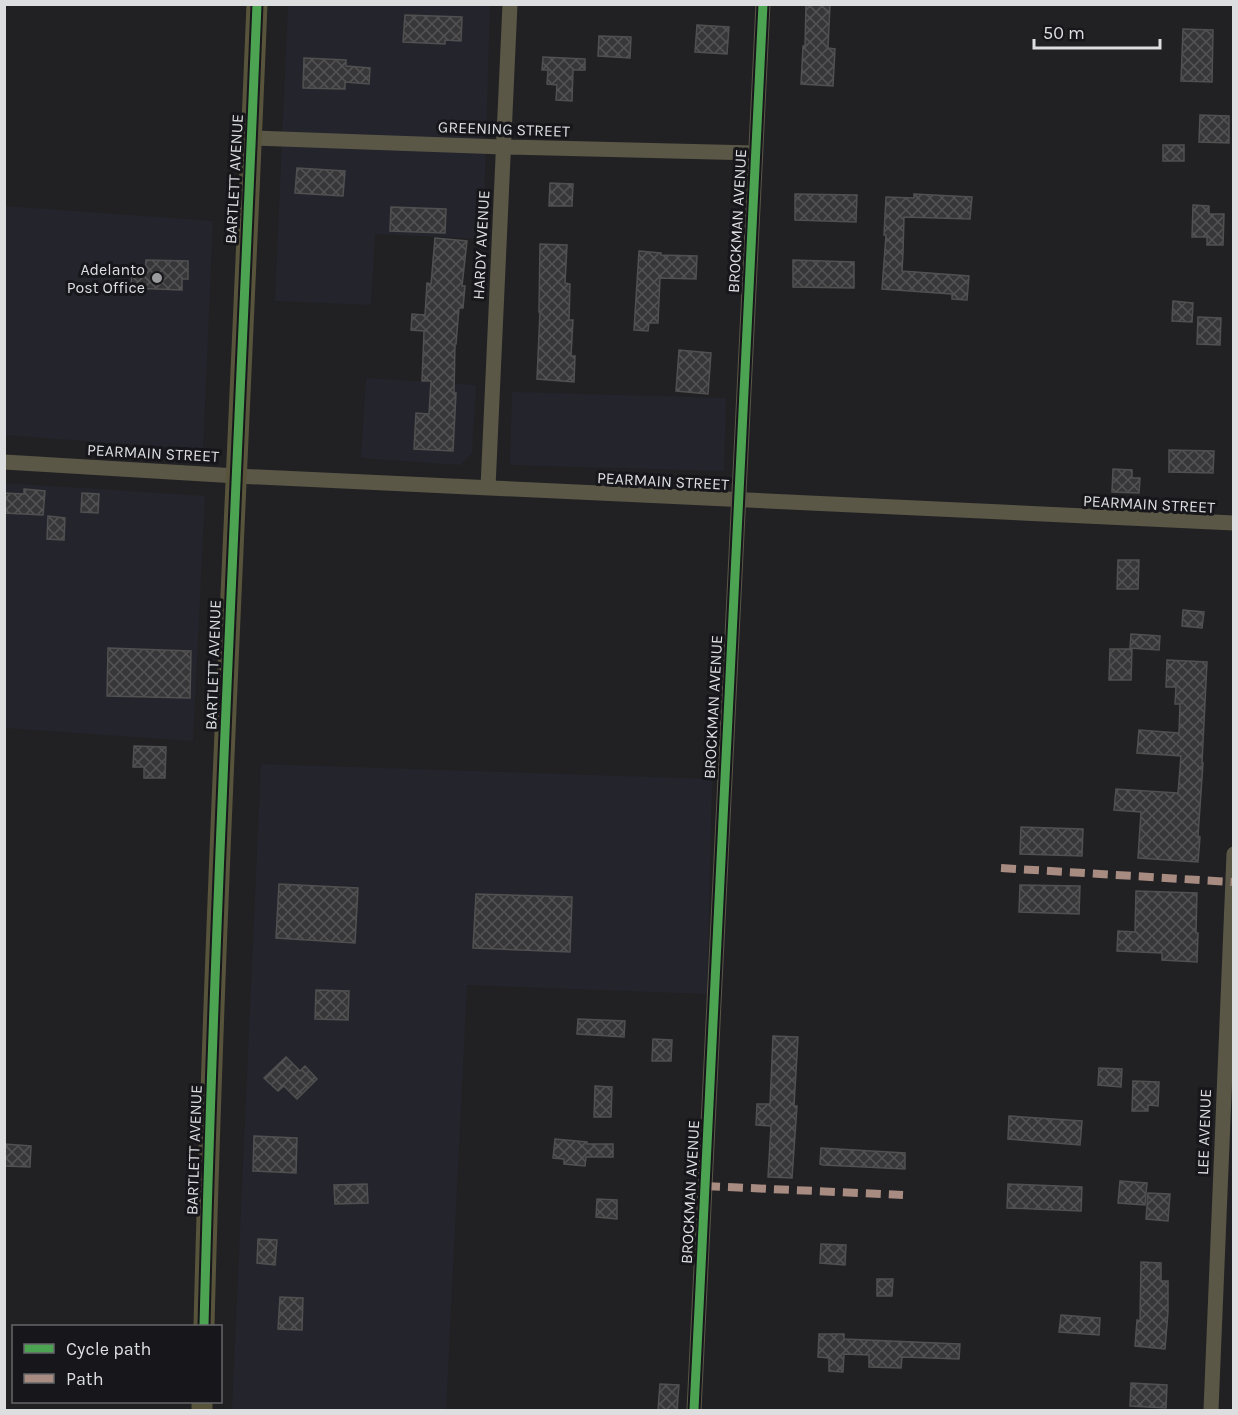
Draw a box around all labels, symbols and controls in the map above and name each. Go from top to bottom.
scale bar [1034,12,1160,50]
text: 50 m [1043,22,1085,44]
street label: BARTLETT AVENUE [221,113,247,245]
street label: GREENING STREET [438,117,570,141]
street label: BROCKMAN AVENUE [724,148,750,294]
street label: HARDY AVENUE [469,190,493,300]
place label: Adelanto Post Office [67,260,145,297]
marker: Adelanto Post Office [150,271,164,285]
street label: PEARMAIN STREET [86,440,220,466]
street label: PEARMAIN STREET [596,468,730,494]
street label: PEARMAIN STREET [1082,491,1216,517]
street label: BARTLETT AVENUE [201,600,225,730]
street label: BROCKMAN AVENUE [700,634,726,780]
street label: BARTLETT AVENUE [182,1085,206,1215]
street label: LEE AVENUE [1193,1088,1215,1176]
street label: BROCKMAN AVENUE [677,1119,703,1265]
legend [12,1325,222,1403]
text: Cycle path [66,1338,151,1360]
text: Path [66,1368,104,1390]

